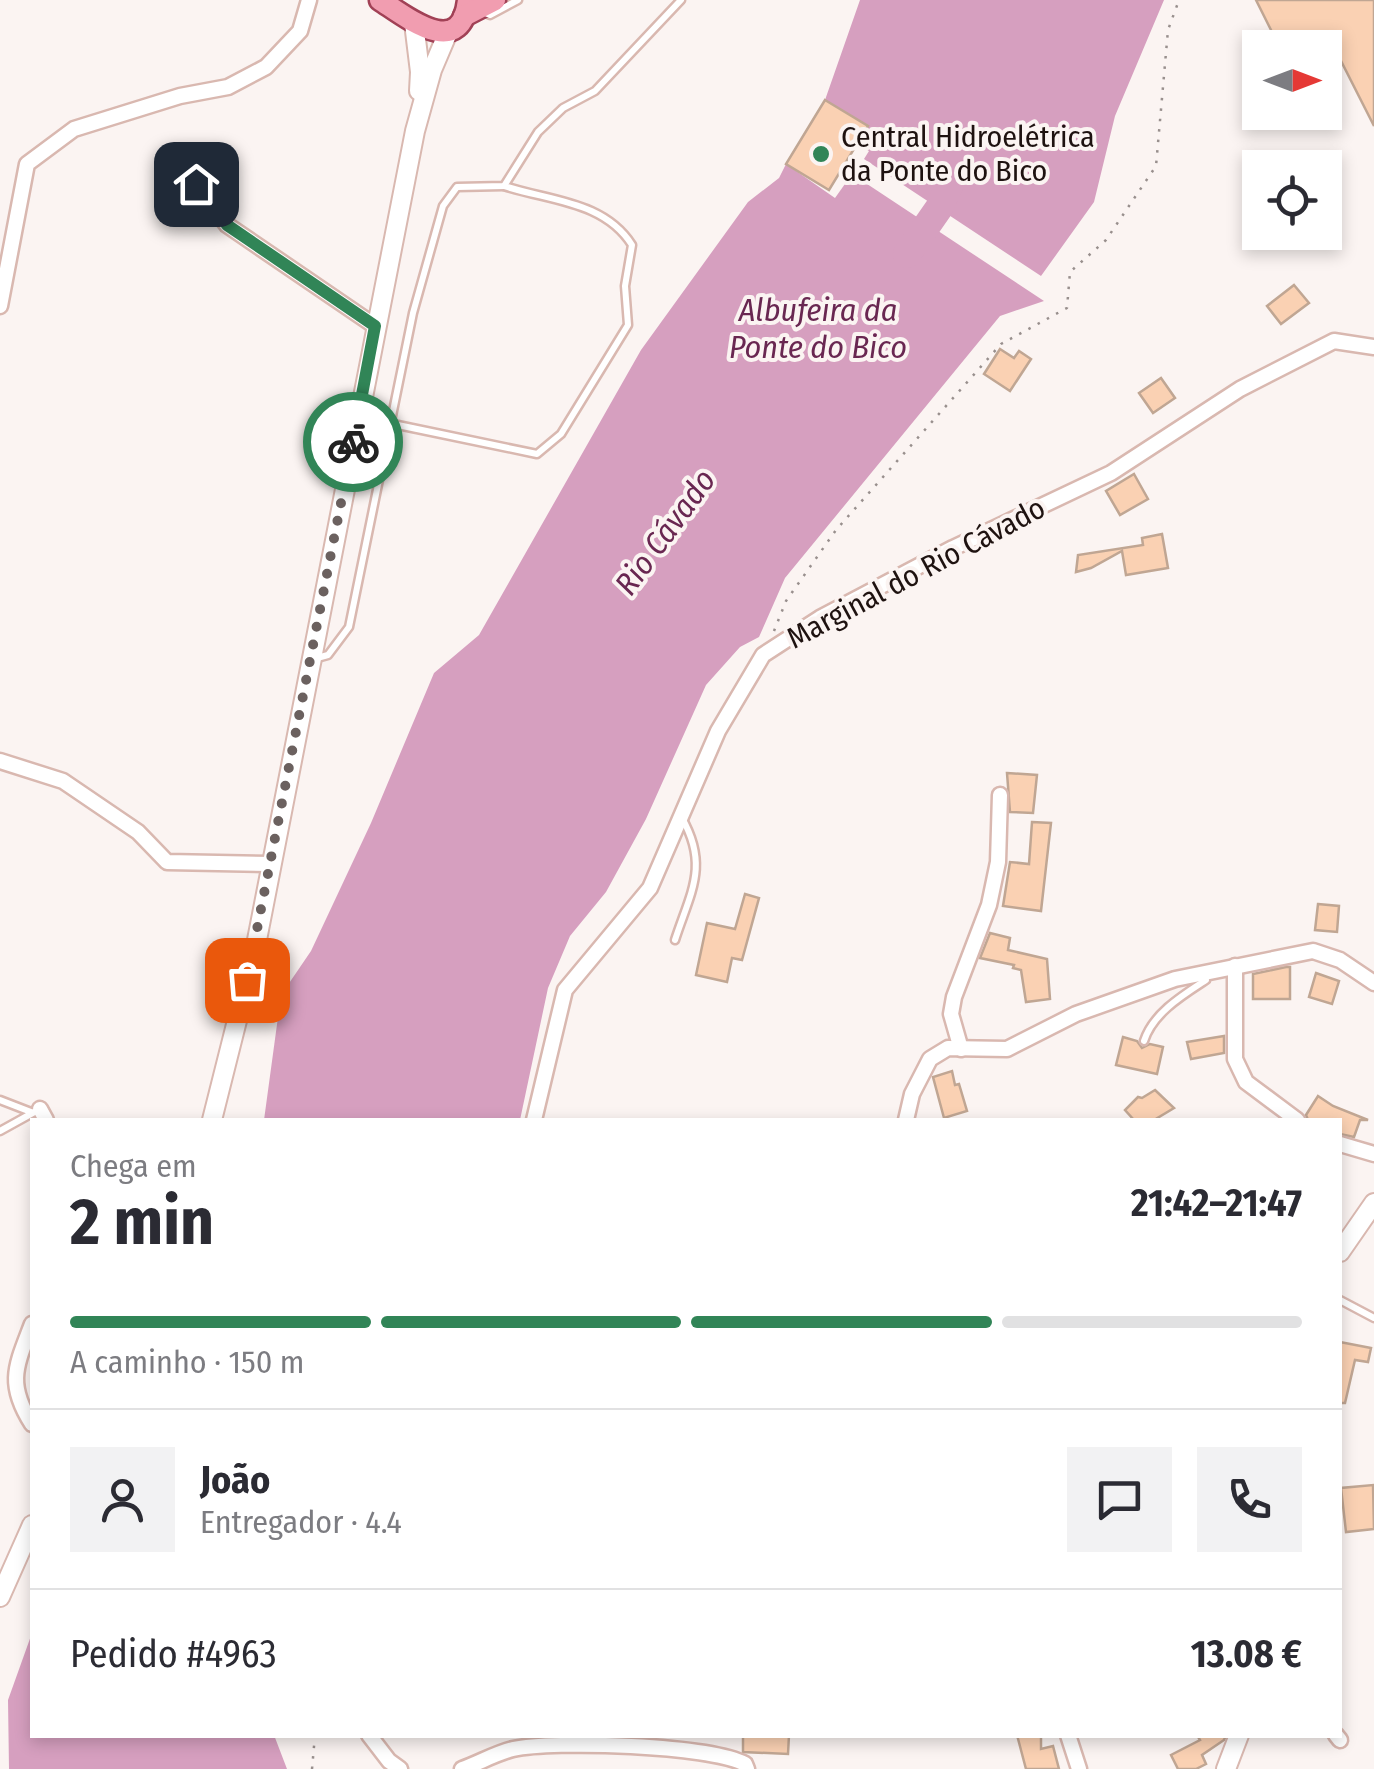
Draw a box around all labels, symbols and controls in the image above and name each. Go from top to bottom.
north arrow [1242,30,1342,130]
map controls [1242,30,1342,250]
place label: Central Hidroelétrica da Ponte do Bico [841,119,1095,189]
pin [154,142,239,227]
marker: Central Hidroelétrica da Ponte do Bico [810,143,832,165]
button: locate [1242,150,1342,250]
icon: home [169,157,224,212]
water label: Albufeira da Ponte do Bico [729,291,907,366]
courier [303,392,403,492]
icon: bike [326,415,381,470]
water label: Rio Cávado [607,462,723,602]
street label: Marginal do Rio Cávado [781,490,1051,656]
pin [205,938,290,1023]
icon: bag [220,953,275,1008]
text: Chega em [70,1147,197,1185]
text: 21:42–21:47 [1131,1180,1302,1226]
text: 2 min [70,1183,214,1261]
text: A caminho · 150 m [70,1343,304,1381]
button: person [70,1447,175,1552]
button: chat [1067,1447,1172,1552]
button: phone [1197,1447,1302,1552]
text: João [200,1457,270,1503]
text: Entregador · 4.4 [200,1503,402,1541]
text: Pedido #4963 [70,1631,277,1677]
text: 13.08 € [1191,1631,1302,1677]

